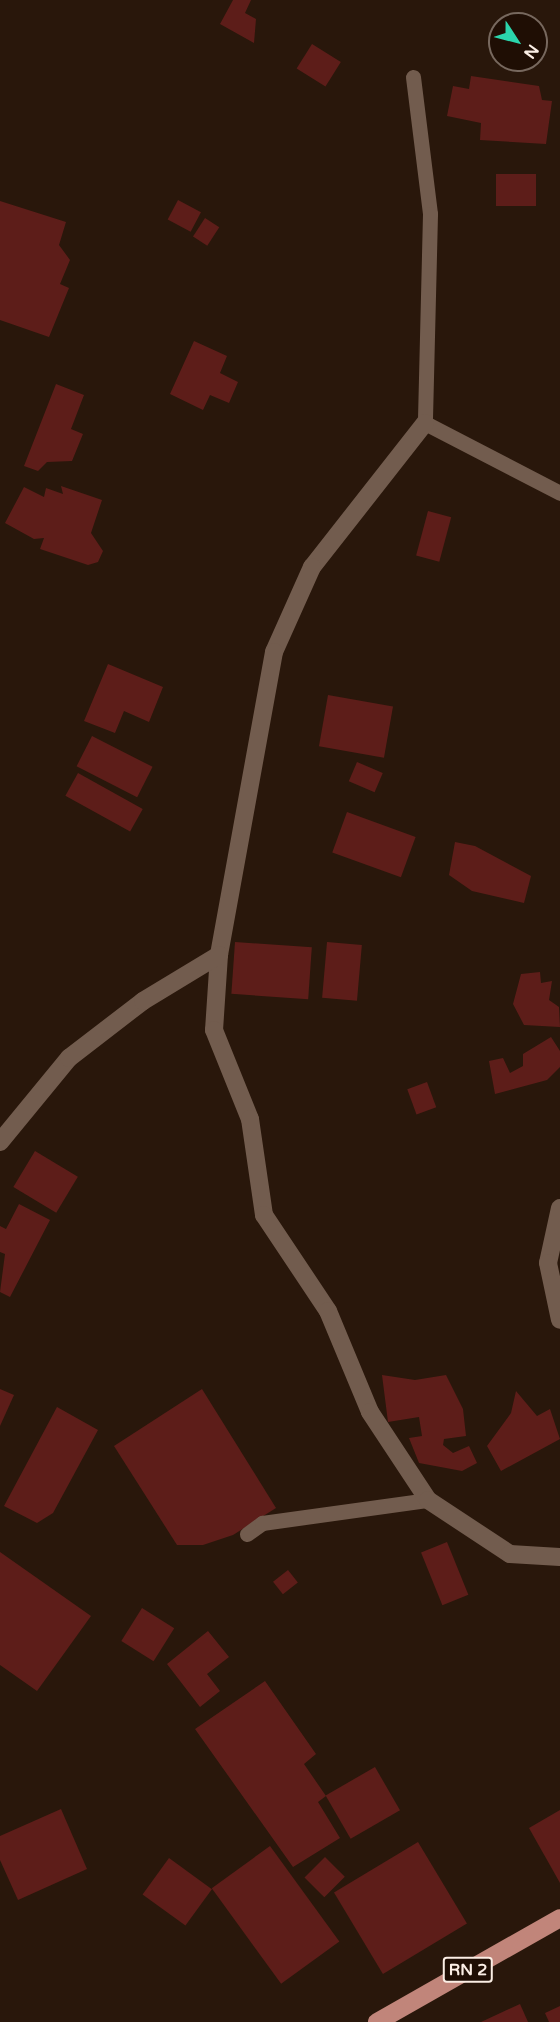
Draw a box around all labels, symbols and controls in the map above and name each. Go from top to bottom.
north arrow [488,12,548,72]
text: N [519,40,543,62]
road number: RN 2 [442,1957,494,1983]

